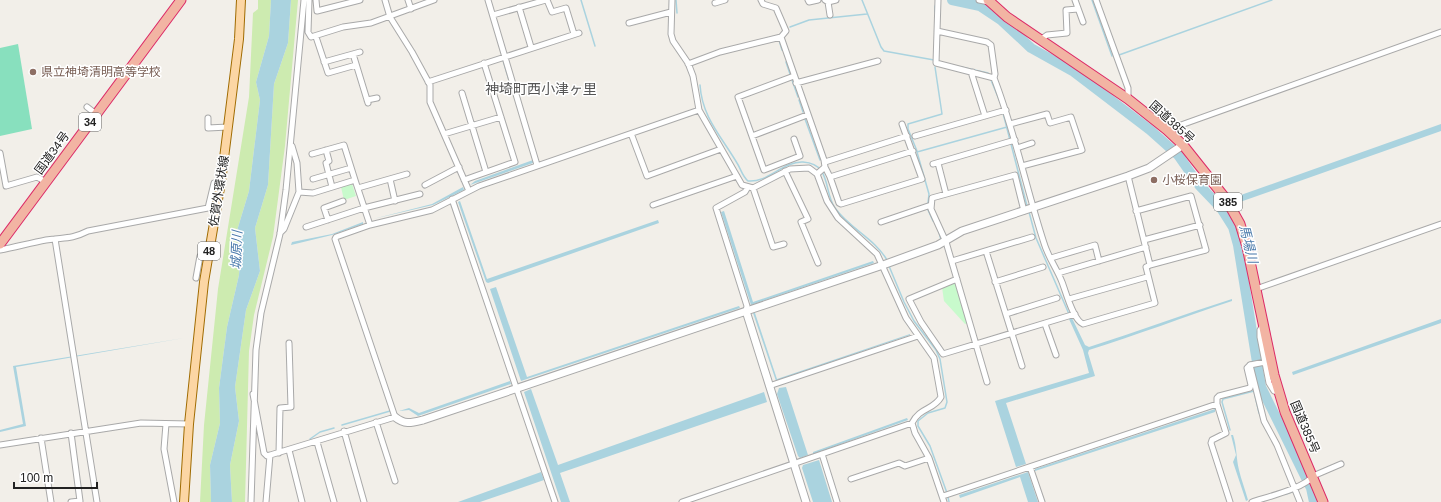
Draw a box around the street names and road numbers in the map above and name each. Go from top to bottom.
street label: 国道385号 [1146,98,1198,146]
road number: 34 [79,113,101,131]
street label: 国道34号 [32,129,72,177]
street label: 佐賀外環状線 [206,154,232,228]
road number: 385 [1214,193,1242,211]
road number: 48 [198,242,220,260]
street label: 国道385号 [1288,398,1322,456]

